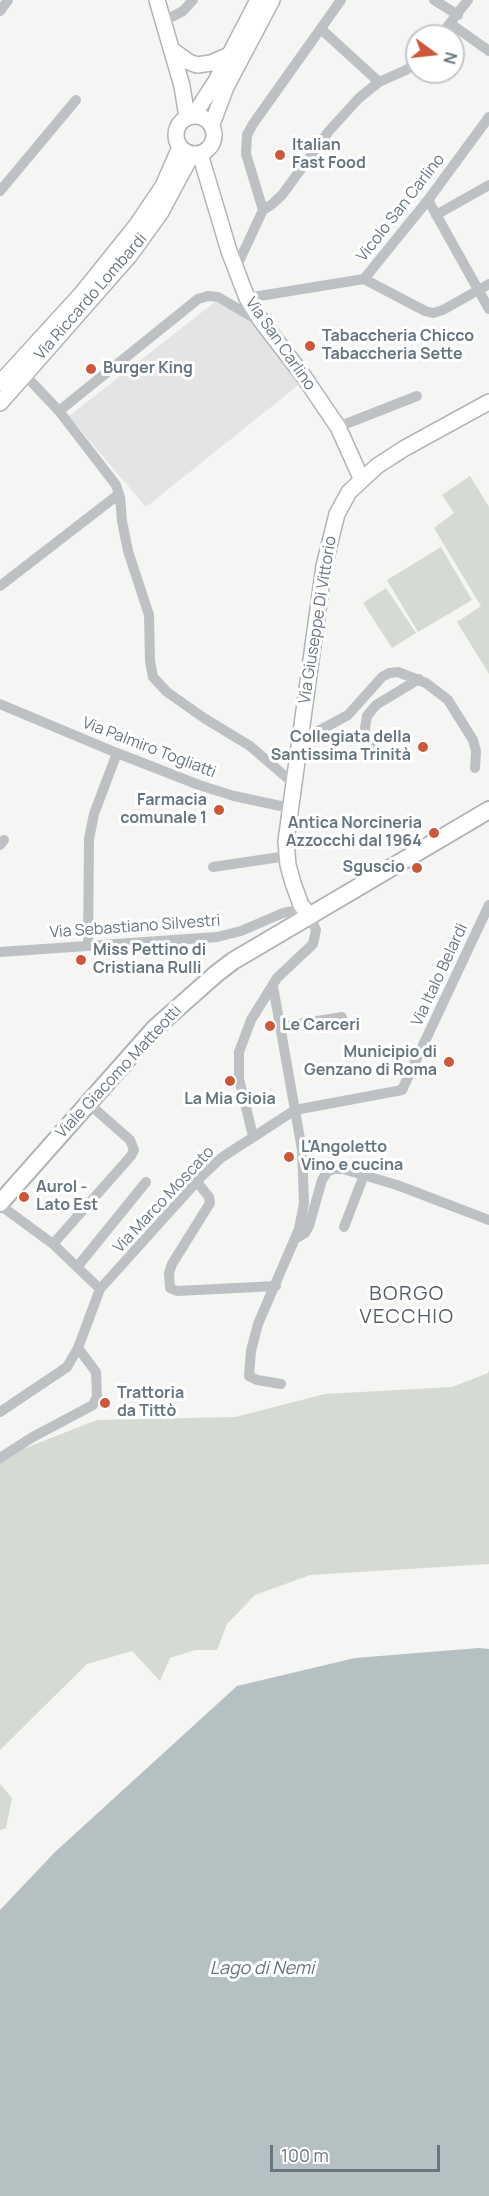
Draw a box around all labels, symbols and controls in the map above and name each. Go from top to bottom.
north arrow [405,24,465,84]
text: N [438,50,463,67]
place label: Italian Fast Food [292,136,366,174]
marker: Italian Fast Food [273,148,287,162]
street label: Vicolo San Carlino [353,150,449,266]
street label: Via Riccardo Lombardi [31,230,151,364]
street label: Via San Carlino [241,294,319,394]
place label: Tabaccheria Chicco Tabaccheria Sette [322,327,474,365]
marker: Tabaccheria Chicco Tabaccheria Sette [303,339,317,353]
place label: Burger King [103,359,193,379]
marker: Burger King [84,362,98,376]
street label: Via Giuseppe Di Vittorio [295,535,341,705]
street label: Via Palmiro Togliatti [79,714,219,782]
place label: Collegiata della Santissima Trinità [271,728,411,766]
marker: Collegiata della Santissima Trinità [416,740,430,754]
place label: Farmacia comunale 1 [120,791,207,829]
marker: Farmacia comunale 1 [212,803,226,817]
place label: Antica Norcineria Azzocchi dal 1964 [286,814,422,852]
marker: Antica Norcineria Azzocchi dal 1964 [427,826,441,840]
place label: Sguscio [343,858,405,878]
marker: Sguscio [410,861,424,875]
street label: Via Sebastiano Silvestri [49,911,221,943]
street label: Via Italo Belardi [408,921,472,1029]
place label: Miss Pettino di Cristiana Rulli [93,941,206,979]
marker: Miss Pettino di Cristiana Rulli [74,953,88,967]
street label: Viale Giacomo Matteotti [52,1001,186,1143]
place label: Le Carceri [282,1016,360,1036]
marker: Le Carceri [263,1019,277,1033]
place label: Municipio di Genzano di Roma [304,1043,437,1081]
marker: Municipio di Genzano di Roma [442,1055,456,1069]
marker: La Mia Gioia [223,1074,237,1088]
place label: La Mia Gioia [184,1090,276,1110]
place label: L'Angoletto Vino e cucina [301,1138,403,1176]
street label: Via Marco Moscato [110,1143,218,1257]
marker: L'Angoletto Vino e cucina [282,1150,296,1164]
place label: Aurol - Lato Est [36,1178,98,1216]
marker: Aurol - Lato Est [17,1190,31,1204]
district label: BORGO VECCHIO [360,1282,454,1329]
place label: Trattoria da Tittò [117,1384,184,1422]
marker: Trattoria da Tittò [98,1396,112,1410]
water label: Lago di Nemi [210,1958,314,1980]
scale bar [273,2133,442,2171]
text: 100 m [281,2143,329,2167]

